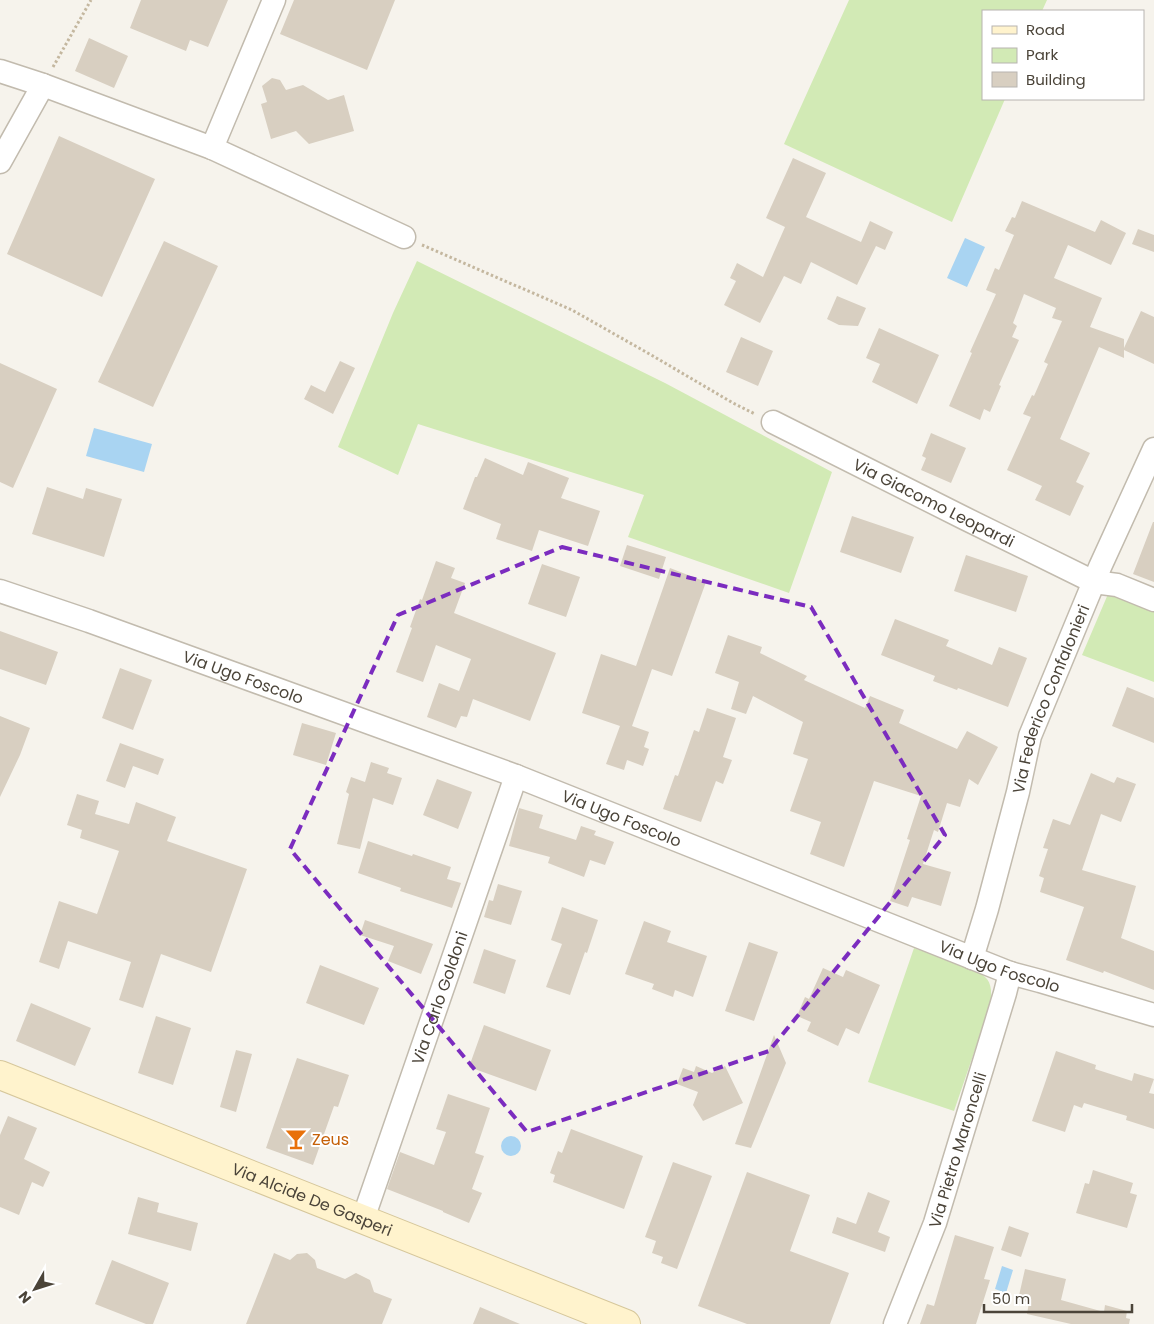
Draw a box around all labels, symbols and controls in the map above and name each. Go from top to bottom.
legend [982,10,1144,100]
text: Road [1026,19,1065,40]
text: Park [1026,44,1058,65]
text: Building [1026,69,1086,90]
street label: Via Giacomo Leopardi [849,453,1018,553]
street label: Via Federico Confalonieri [1006,601,1095,796]
street label: Via Ugo Foscolo [180,645,307,709]
street label: Via Ugo Foscolo [559,784,685,852]
street label: Via Carlo Goldoni [406,928,473,1067]
street label: Via Ugo Foscolo [936,934,1063,998]
street label: Via Pietro Maroncelli [923,1069,992,1231]
bar icon: Zeus [283,1126,309,1152]
place label: Zeus [312,1128,349,1151]
street label: Via Alcide De Gasperi [228,1157,396,1241]
north arrow [10,1264,60,1314]
scale bar [984,1282,1132,1314]
text: N [14,1287,36,1308]
text: 50 m [992,1288,1030,1309]

